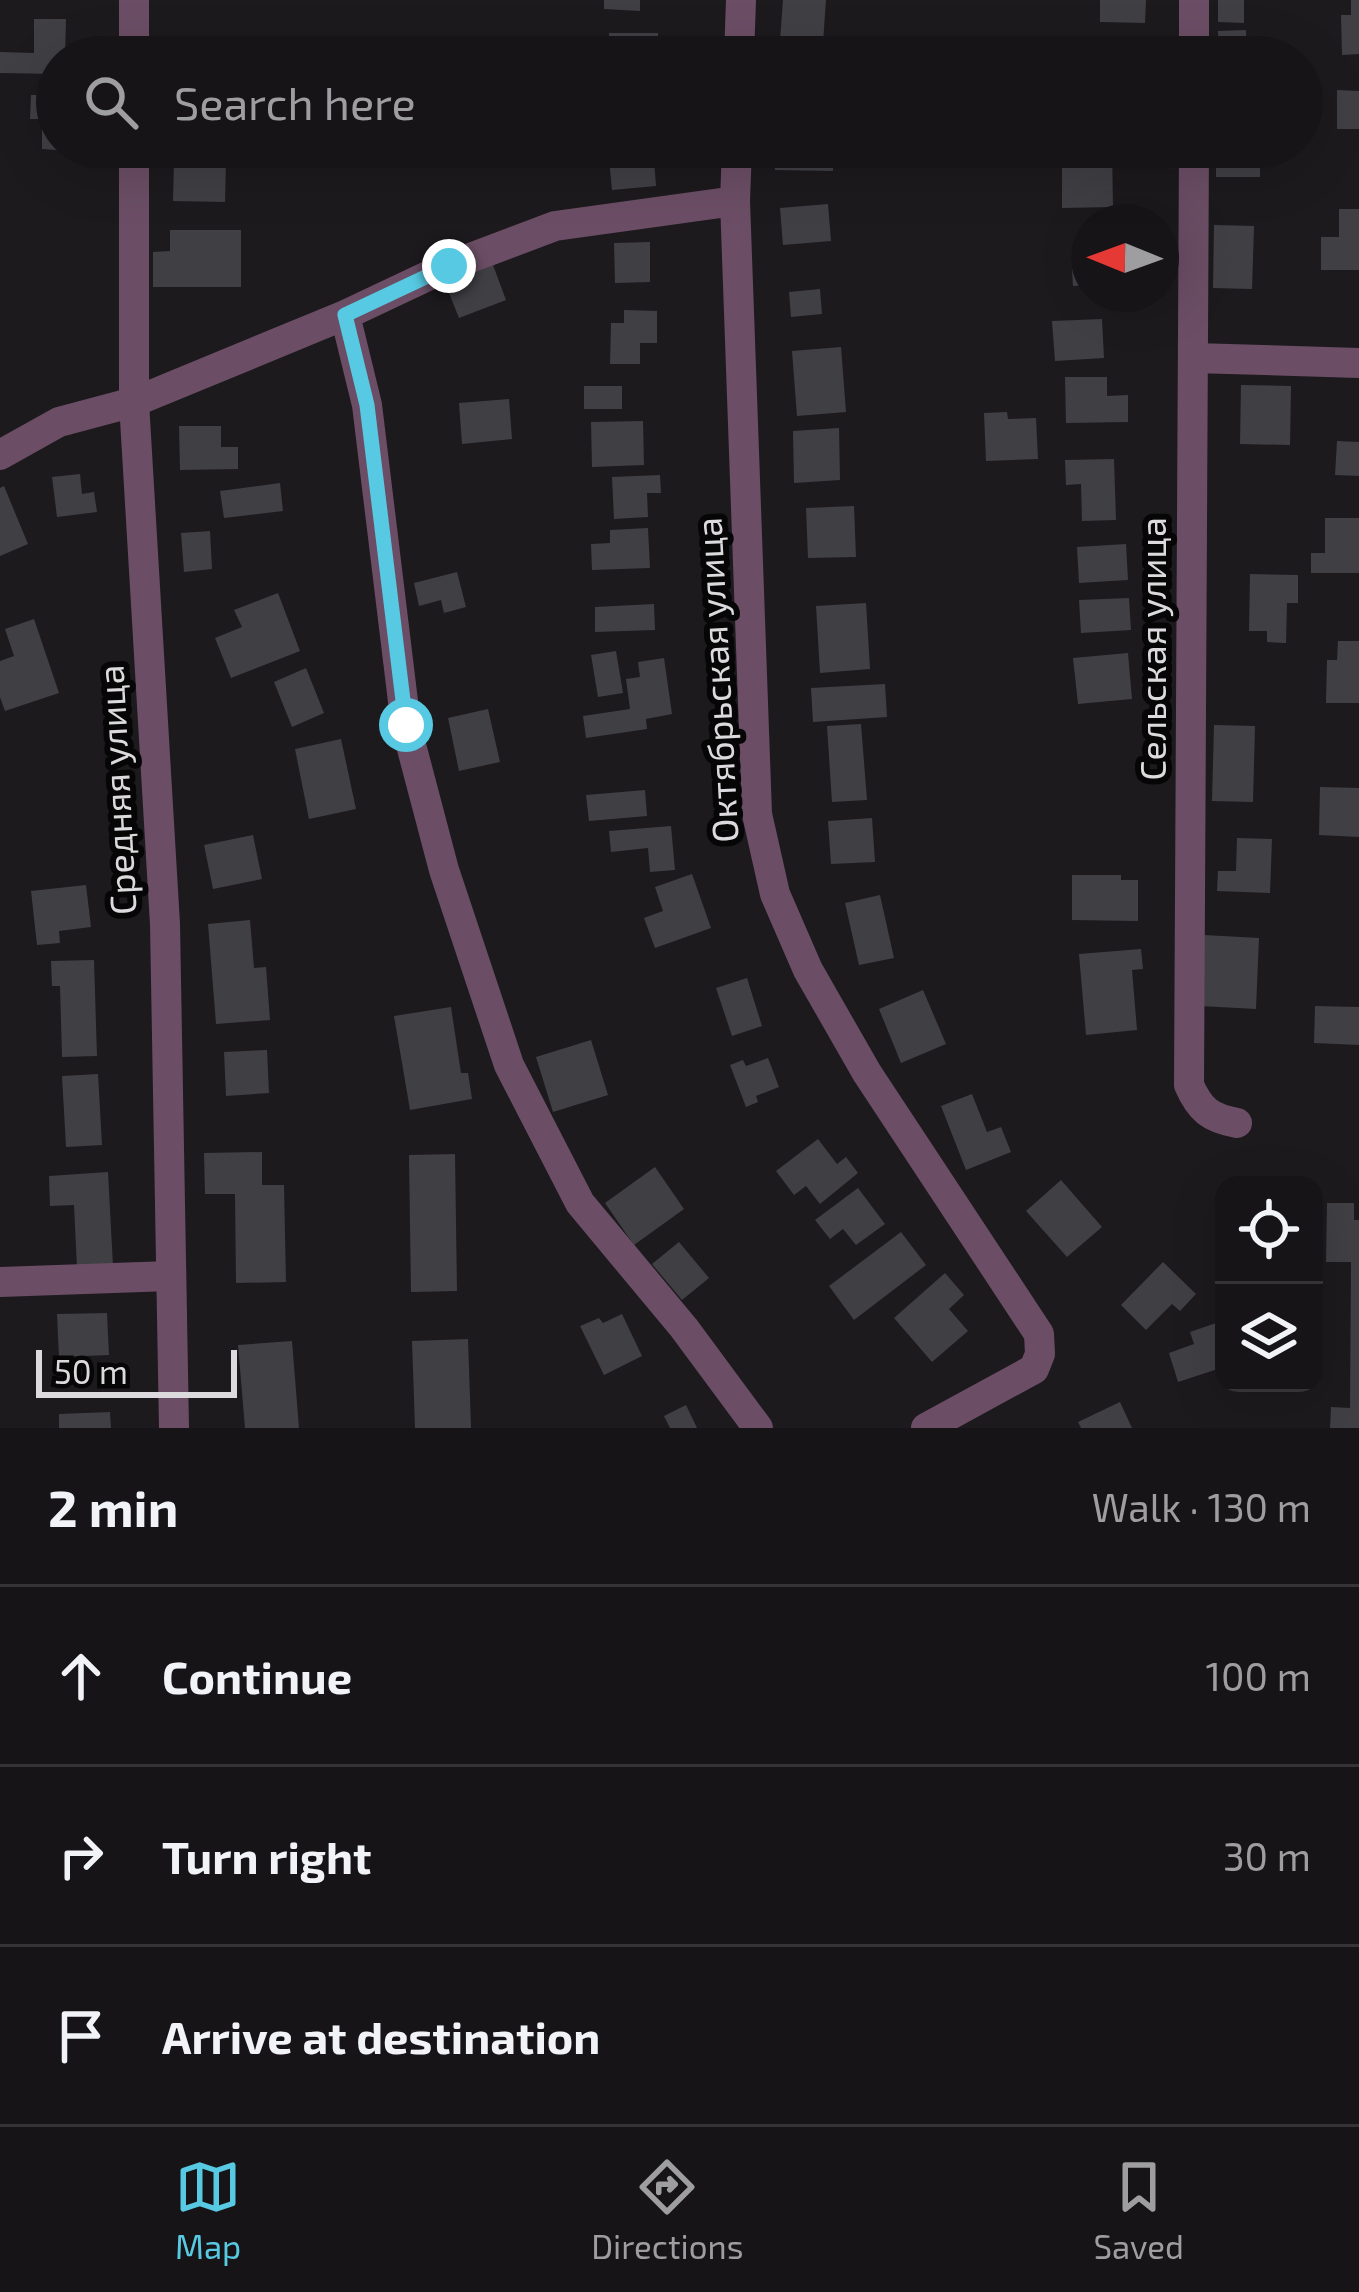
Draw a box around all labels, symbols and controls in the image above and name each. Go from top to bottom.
search box [36,36,1323,168]
icon: search [78,69,144,135]
text: Search here [174,75,416,129]
north arrow [1071,204,1179,312]
route end [422,239,476,293]
street label: Октябрьская улица [686,516,746,844]
street label: Сельская улица [1130,517,1174,781]
street label: Средняя улица [87,664,145,916]
route start [379,698,433,752]
map controls [1215,1176,1323,1392]
button: locate [1215,1176,1323,1284]
button: layers [1215,1284,1323,1392]
scale bar [36,1344,237,1397]
text: 50 m [54,1351,128,1391]
text: 2 min [48,1476,178,1537]
text: Walk · 130 m [1092,1483,1311,1530]
icon: ahead [48,1643,114,1709]
text: Continue [162,1649,352,1703]
text: 100 m [1206,1652,1311,1699]
icon: right [48,1823,114,1889]
text: Turn right [162,1829,371,1883]
text: 30 m [1223,1832,1311,1879]
icon: arrive [48,2003,114,2069]
text: Arrive at destination [162,2009,600,2063]
tab: Map [175,2154,241,2266]
tab: Directions [591,2154,743,2266]
tab: Saved [1093,2154,1184,2266]

